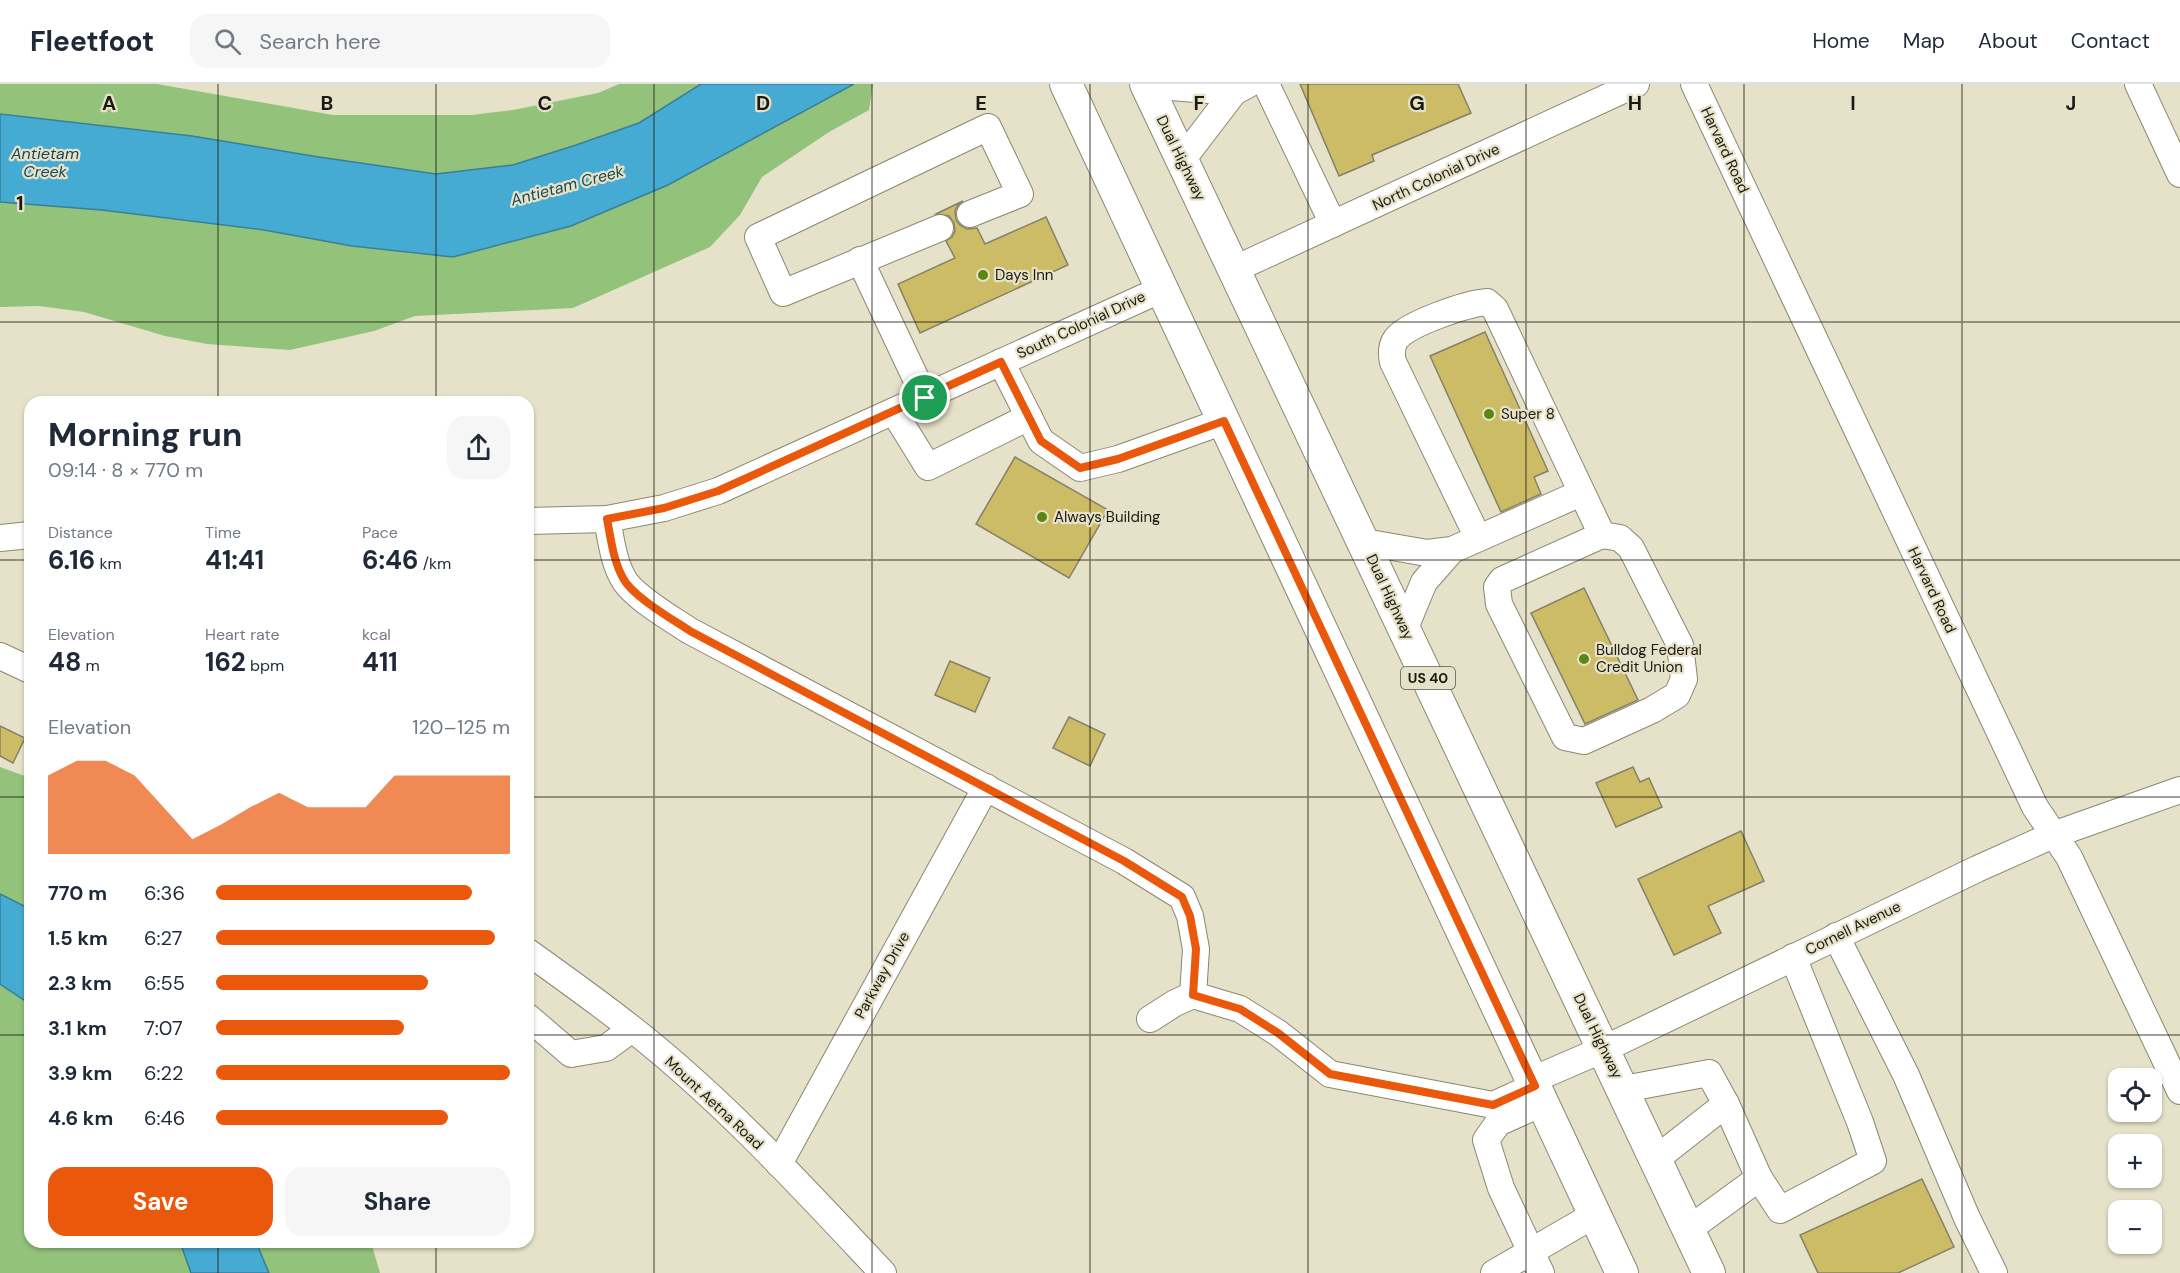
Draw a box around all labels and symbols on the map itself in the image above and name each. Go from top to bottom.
text: A [102,90,116,116]
text: B [321,90,333,116]
text: C [538,90,552,116]
text: D [756,90,770,116]
text: E [975,90,987,116]
text: F [1193,90,1205,116]
text: G [1409,90,1425,116]
text: H [1628,90,1642,116]
text: I [1850,90,1856,116]
text: J [2066,90,2076,116]
street label: Harvard Road [1696,104,1754,196]
street label: Dual Highway [1152,112,1211,205]
street label: North Colonial Drive [1369,139,1503,215]
water label: Antietam Creek [10,143,79,182]
water label: Antietam Creek [507,160,627,211]
text: 1 [16,190,24,216]
place label: Days Inn [995,265,1053,285]
marker: Days Inn [976,268,990,282]
street label: South Colonial Drive [1013,286,1149,364]
pin [899,372,950,423]
place label: Super 8 [1501,404,1555,424]
marker: Super 8 [1482,407,1496,421]
place label: Always Building [1054,507,1160,527]
marker: Always Building [1035,510,1049,524]
street label: Harvard Road [1903,544,1961,636]
street label: Dual Highway [1361,551,1419,644]
place label: Bulldog Federal Credit Union [1596,640,1702,677]
marker: Bulldog Federal Credit Union [1577,652,1591,666]
road number: US 40 [1401,667,1455,689]
street label: Cornell Avenue [1802,896,1904,960]
street label: Parkway Drive [850,928,914,1022]
street label: Dual Highway [1569,990,1628,1083]
street label: Mount Aetna Road [660,1052,768,1154]

